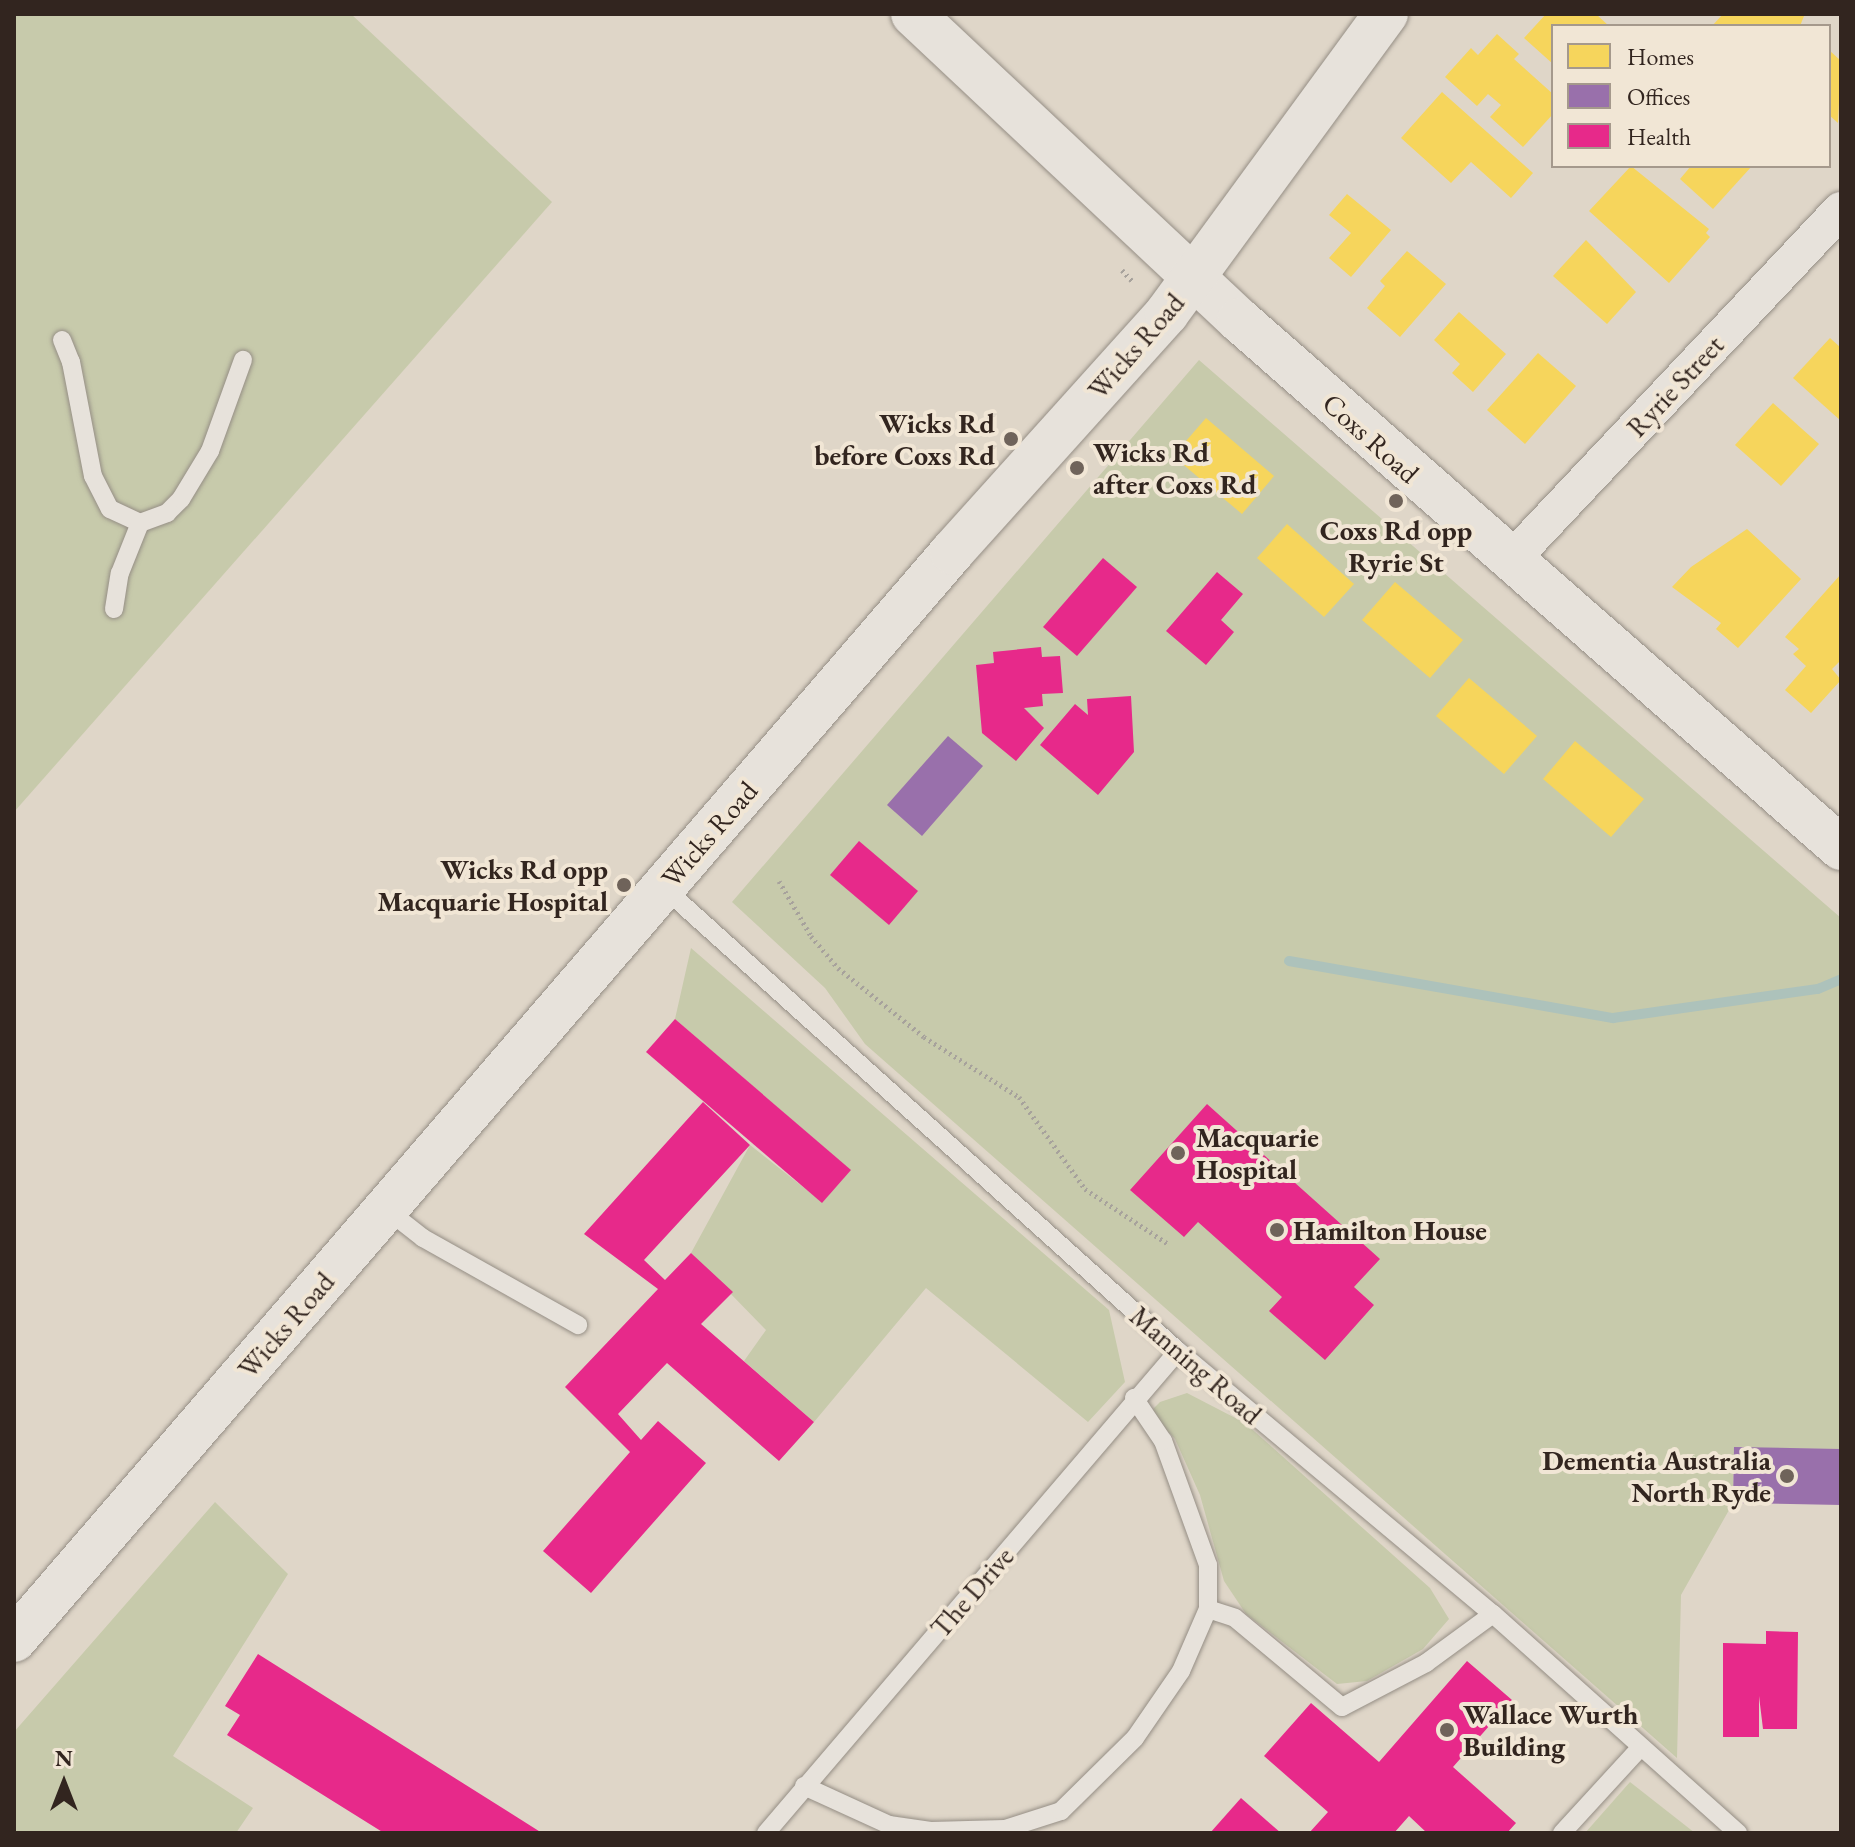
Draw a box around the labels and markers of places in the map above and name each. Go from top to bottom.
place label: Wicks Rd before Coxs Rd [814,406,995,472]
marker: Wicks Rd before Coxs Rd [1002,430,1020,448]
place label: Wicks Rd after Coxs Rd [1093,435,1257,501]
marker: Wicks Rd after Coxs Rd [1068,459,1086,477]
marker: Coxs Rd opp Ryrie St [1387,492,1405,510]
place label: Coxs Rd opp Ryrie St [1320,513,1472,579]
place label: Wicks Rd opp Macquarie Hospital [377,852,608,918]
marker: Wicks Rd opp Macquarie Hospital [615,876,633,894]
place label: Macquarie Hospital [1196,1120,1319,1186]
marker: Macquarie Hospital [1167,1142,1189,1164]
place label: Hamilton House [1293,1213,1487,1247]
marker: Hamilton House [1268,1221,1286,1239]
place label: Dementia Australia North Ryde [1542,1443,1771,1509]
marker: Dementia Australia North Ryde [1778,1467,1796,1485]
place label: Wallace Wurth Building [1463,1697,1638,1763]
marker: Wallace Wurth Building [1438,1721,1456,1739]

